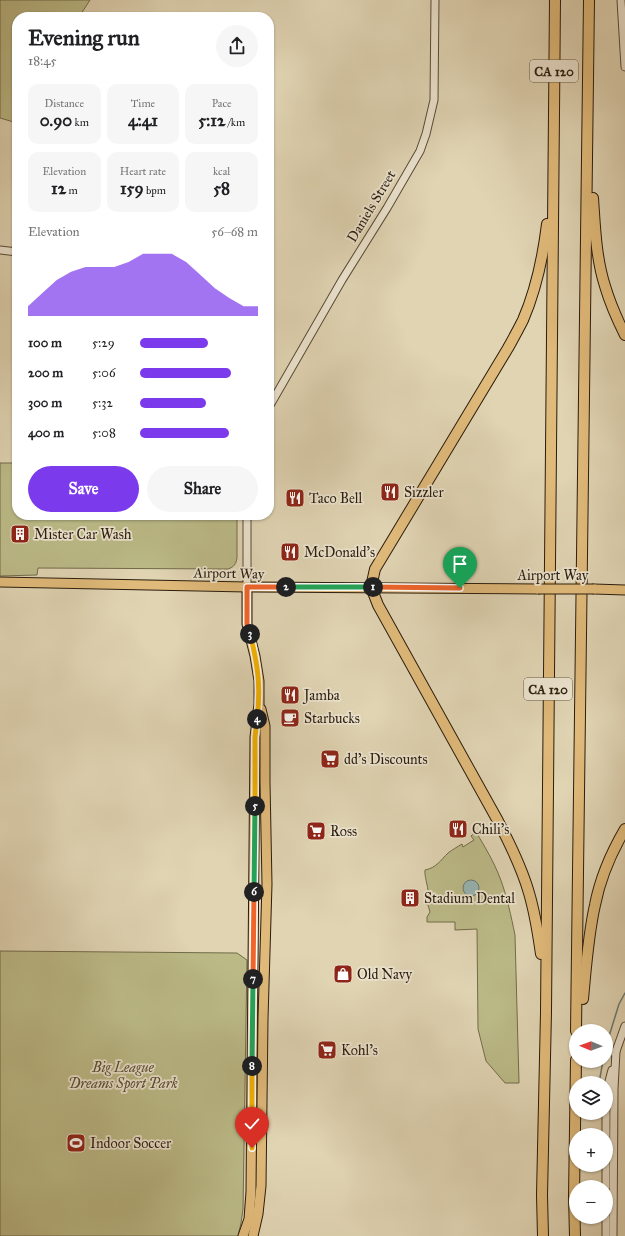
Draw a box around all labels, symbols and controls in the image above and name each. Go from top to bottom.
text: Evening run [28,24,140,51]
button: share [216,25,258,67]
text: 18:45 [28,53,57,69]
road number: CA 120 [530,60,578,82]
text: Distance [45,97,84,110]
text: Time [131,97,155,110]
text: Pace [212,97,232,110]
text: 0.90 [40,110,72,131]
text: 4:41 [128,110,158,131]
text: 5:12 [198,110,225,131]
text: km [72,116,89,129]
text: /km [225,116,245,129]
text: Elevation [42,165,86,178]
text: Heart rate [120,165,166,178]
text: kcal [213,165,230,178]
street label: Daniels Street [343,167,400,245]
text: 12 [51,178,66,199]
text: 159 [120,178,144,199]
text: 58 [213,178,230,199]
text: m [66,184,78,197]
text: bpm [144,184,166,197]
text: Elevation [28,224,80,240]
text: 56–68 m [211,224,258,240]
text: 100 m [28,335,62,351]
text: 5:29 [92,335,115,351]
text: 200 m [28,365,63,381]
text: 5:06 [92,365,116,381]
text: 300 m [28,395,62,411]
text: 5:32 [92,395,113,411]
text: 400 m [28,425,64,441]
text: 5:08 [92,425,116,441]
button: Save [28,466,139,512]
button: Share [147,466,258,512]
restaurant icon: Sizzler [379,481,401,503]
place label: Sizzler [404,484,444,501]
restaurant icon: Taco Bell [284,487,306,509]
place label: Taco Bell [309,490,363,507]
building icon: Mister Car Wash [9,523,31,545]
place label: Mister Car Wash [34,526,132,543]
restaurant icon: McDonald's [279,541,301,563]
place label: McDonald's [304,544,375,561]
pin [443,547,477,588]
icon: arrive [449,553,471,575]
street label: Airport Way [192,564,265,583]
street label: Airport Way [517,567,589,584]
pin: 2 [276,577,296,597]
pin: 1 [363,577,383,597]
text: 2 [283,580,289,593]
text: 1 [371,580,375,593]
pin: 3 [240,624,260,644]
text: 3 [248,627,252,640]
road number: CA 120 [524,678,572,700]
restaurant icon: Jamba [279,684,301,706]
place label: Jamba [302,687,340,705]
cafe icon: Starbucks [279,707,301,729]
pin: 4 [247,709,267,729]
place label: Starbucks [304,710,360,727]
text: 4 [254,712,260,725]
supermarket icon: dd's Discounts [319,748,341,770]
place label: dd's Discounts [344,751,428,768]
pin: 5 [245,796,265,816]
text: 5 [252,799,258,812]
restaurant icon: Chili's [447,818,469,840]
supermarket icon: Ross [305,820,327,842]
place label: Chili's [472,821,509,838]
place label: Ross [330,823,357,840]
pin: 6 [244,882,264,902]
text: 6 [251,885,257,898]
building icon: Stadium Dental [399,887,421,909]
place label: Stadium Dental [424,890,515,907]
shop icon: Old Navy [332,963,354,985]
place label: Old Navy [357,966,413,983]
pin: 7 [243,969,263,989]
text: 7 [250,972,256,985]
north arrow [569,1024,613,1068]
map controls [569,1024,613,1224]
supermarket icon: Kohl's [316,1039,338,1061]
place label: Kohl's [341,1042,378,1059]
pin: 8 [242,1056,262,1076]
park label: Big League Dreams Sport Park [68,1059,179,1093]
text: 8 [249,1059,255,1072]
button: layers [569,1076,613,1120]
pin [235,1107,269,1148]
icon: check [241,1113,263,1135]
button: + [569,1128,613,1172]
sports icon: Indoor Soccer [65,1132,87,1154]
place label: Indoor Soccer [90,1135,172,1152]
button: − [569,1180,613,1224]

